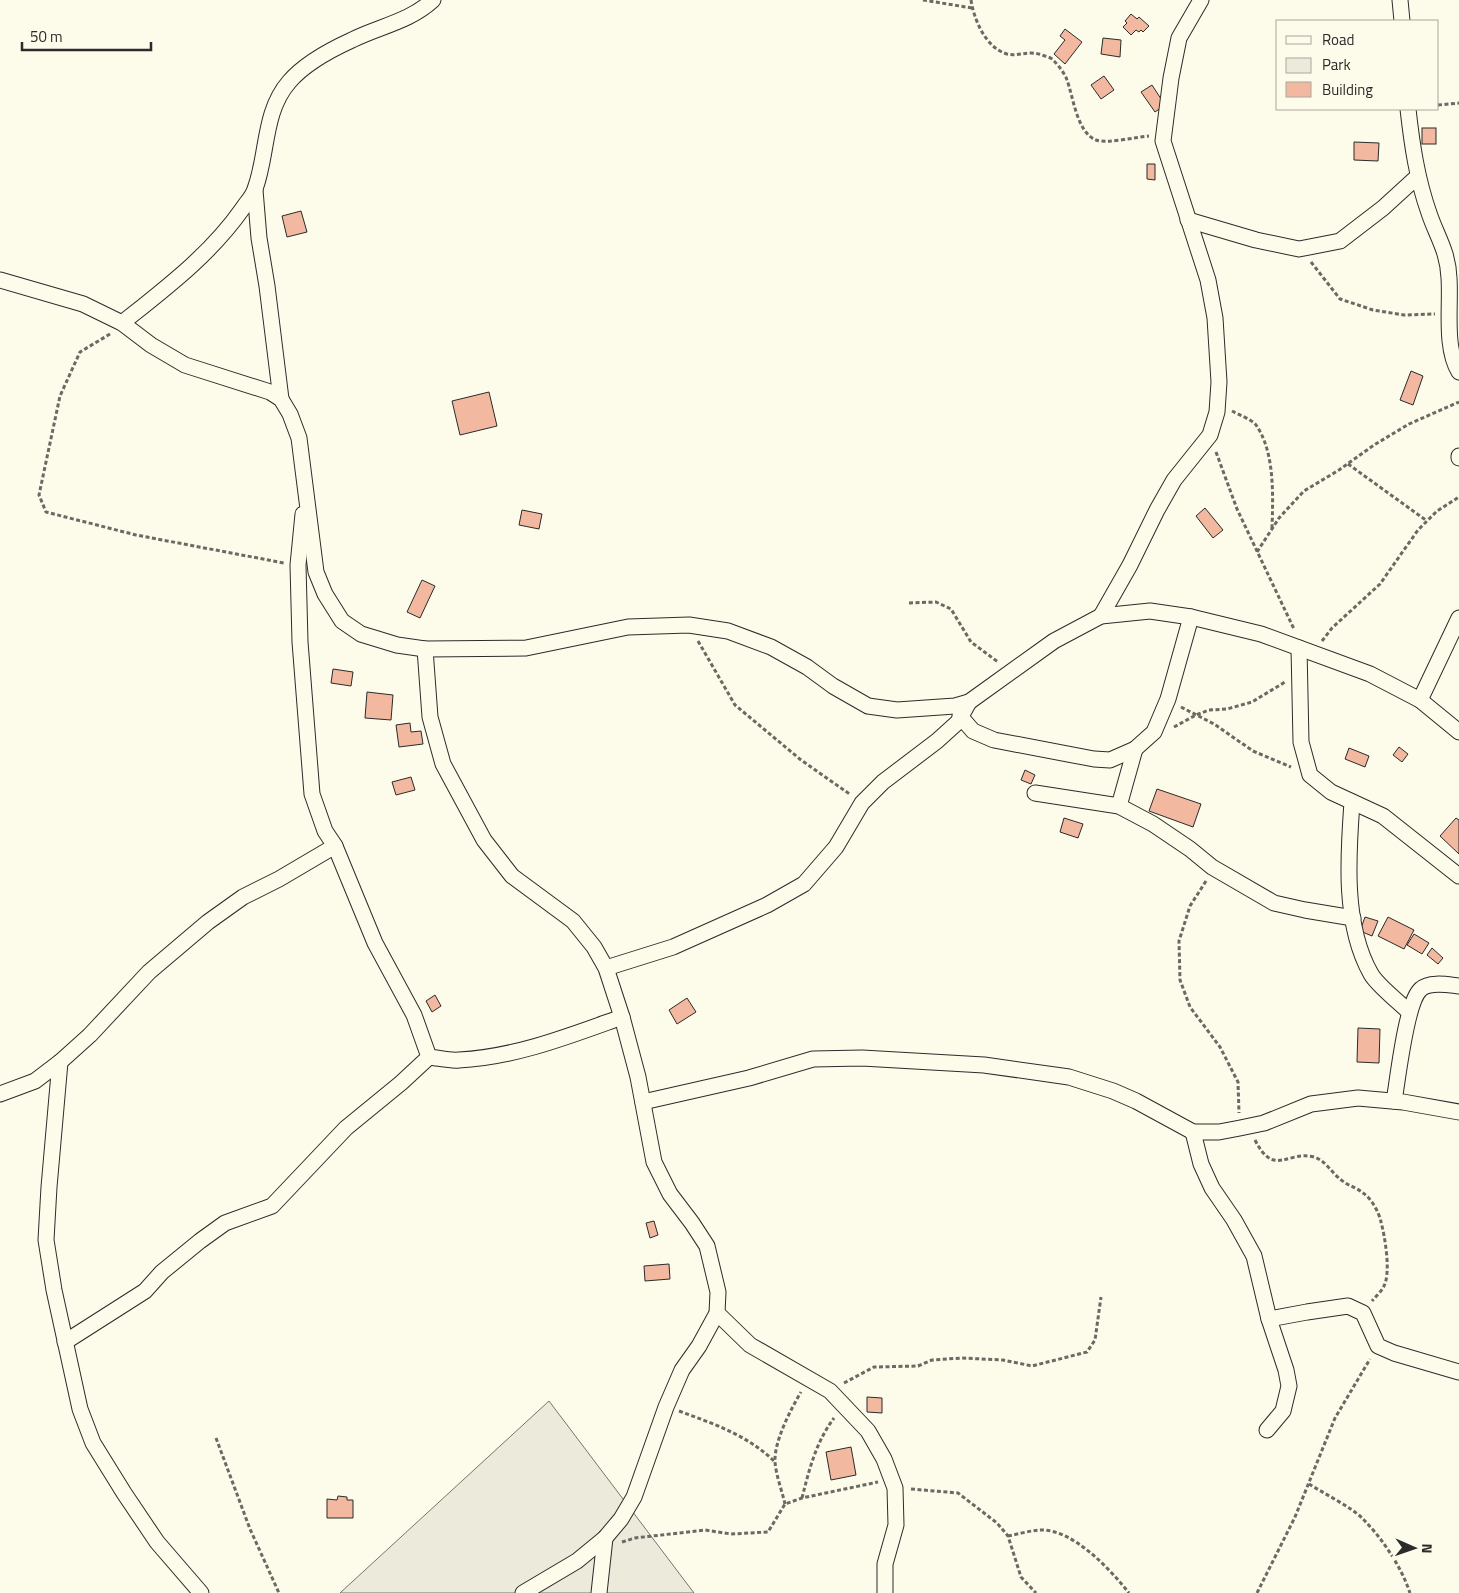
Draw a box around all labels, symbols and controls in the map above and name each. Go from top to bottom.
scale bar [22,20,151,52]
legend [1276,20,1439,110]
text: 50 m [30,25,63,48]
text: Road [1322,28,1354,51]
text: Park [1322,53,1351,76]
text: Building [1322,78,1373,101]
north arrow [1389,1523,1439,1573]
text: N [1417,1543,1438,1554]

